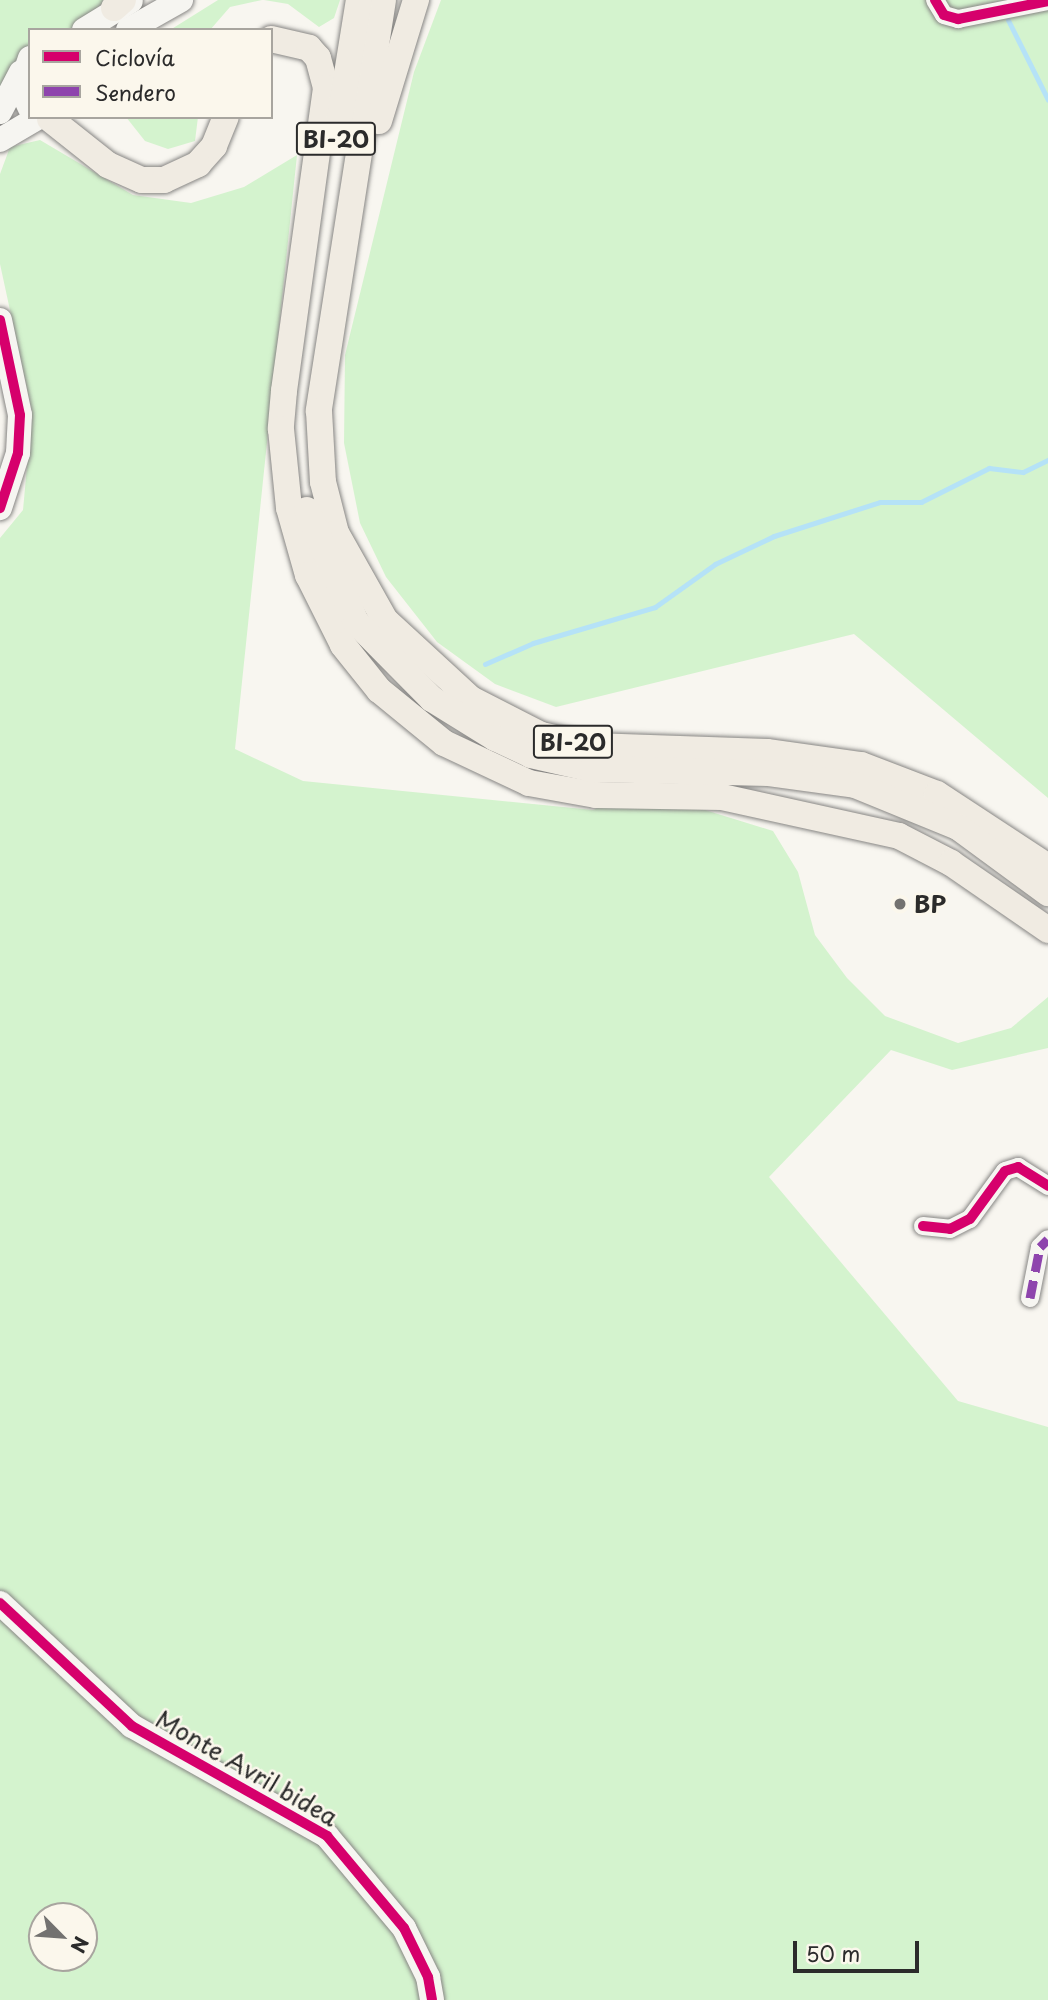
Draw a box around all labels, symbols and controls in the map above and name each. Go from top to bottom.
legend [28,28,273,119]
text: Ciclovía [95,41,175,73]
text: Sendero [95,76,176,108]
road number: BI-20 [296,120,376,158]
road number: BI-20 [533,722,613,762]
place label: BP [914,890,946,918]
marker: BP [892,896,908,912]
street label: Monte Avril bidea [150,1704,344,1832]
north arrow [28,1902,98,1972]
scale bar [796,1926,922,1970]
text: N [64,1932,96,1958]
text: 50 m [806,1937,860,1969]

